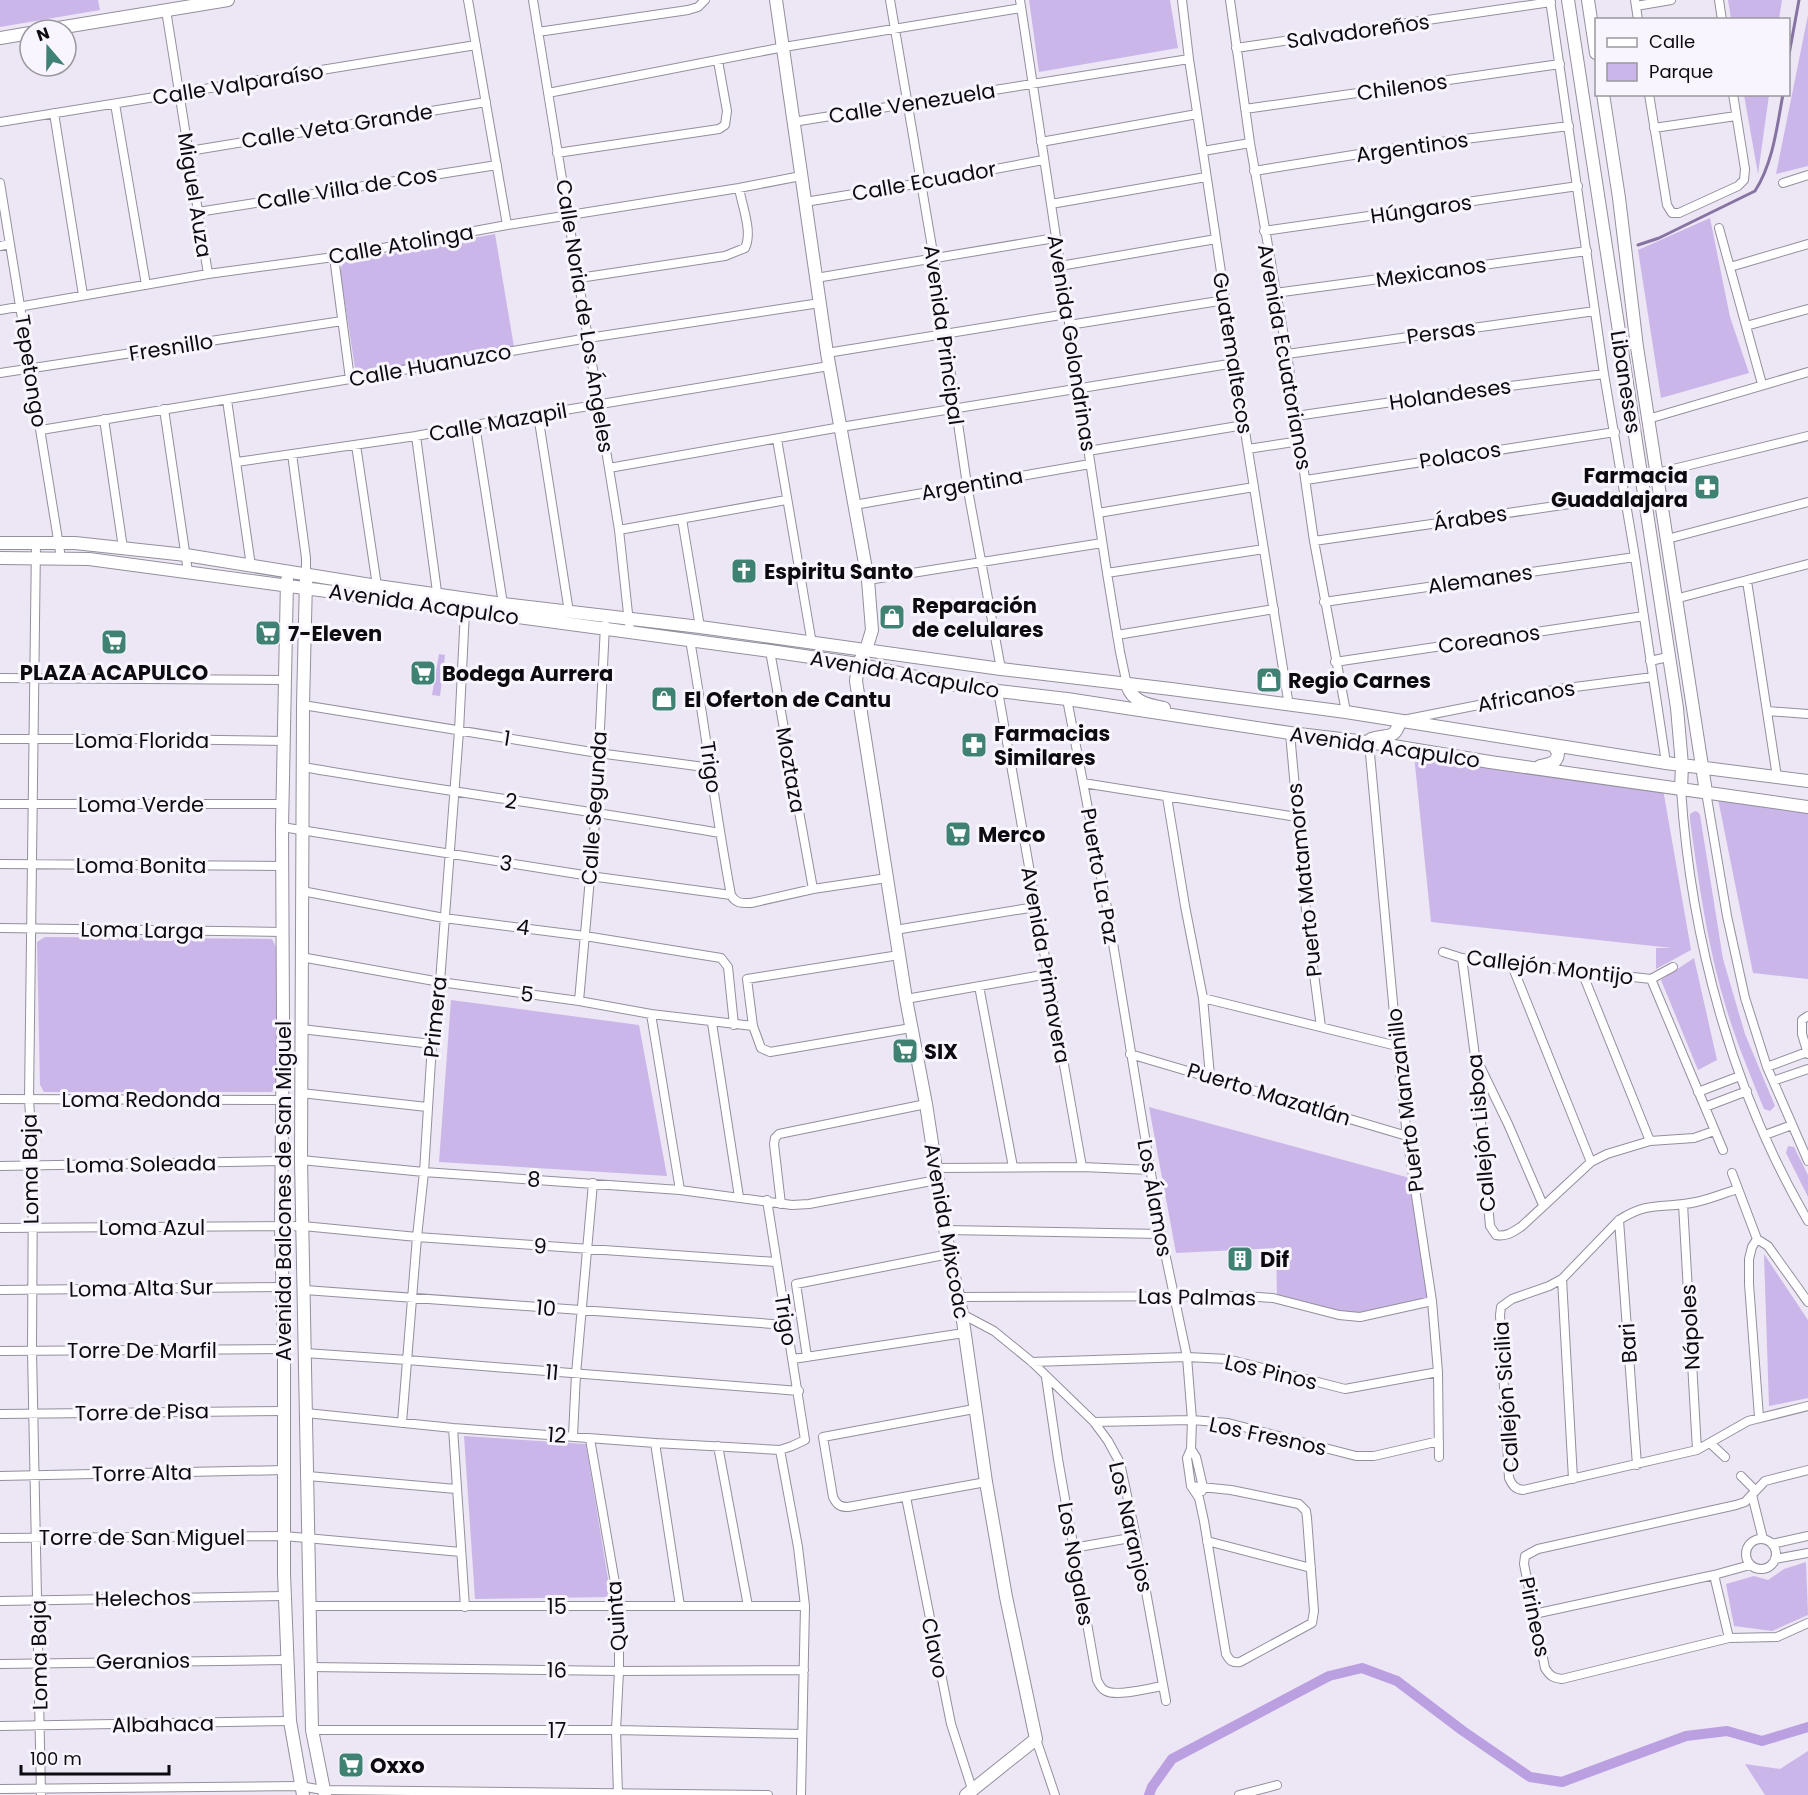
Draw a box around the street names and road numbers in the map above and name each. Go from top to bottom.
street label: Salvadoreños [1285,7,1431,55]
street label: Calle Valparaíso [150,56,326,112]
street label: Chilenos [1355,66,1449,108]
street label: Calle Venezuela [827,76,997,130]
street label: Calle Veta Grande [239,97,435,155]
street label: Argentinos [1354,125,1470,169]
street label: Miguel Auza [171,130,219,260]
street label: Calle Ecuador [850,154,999,208]
street label: Calle Villa de Cos [255,159,439,217]
street label: Calle Noria de Los Ángeles [549,177,621,455]
street label: Húngaros [1368,188,1474,230]
street label: Calle Atolinga [326,217,476,271]
street label: Avenida Golondrinas [1041,232,1103,454]
street label: Avenida Ecuatorianos [1251,242,1319,472]
street label: Avenida Principal [917,243,971,427]
street label: Mexicanos [1374,250,1488,294]
street label: Guatemaltecos [1206,270,1260,436]
street label: Tepetongo [8,313,54,429]
street label: Persas [1405,313,1477,351]
street label: Fresnillo [127,326,215,368]
street label: Libaneses [1604,328,1648,436]
street label: Calle Huanuzco [347,336,513,394]
street label: Holandeses [1387,371,1513,417]
street label: Calle Mazapil [427,396,569,448]
street label: Polacos [1417,434,1503,476]
street label: Argentina [919,461,1025,507]
street label: Árabes [1431,498,1509,538]
street label: Alemanes [1426,557,1534,601]
street label: Avenida Acapulco [327,576,521,632]
street label: Coreanos [1436,618,1542,660]
street label: Avenida Acapulco [808,643,1002,705]
street label: Africanos [1475,673,1577,719]
street label: Avenida Acapulco [1288,719,1482,775]
street label: 1 [501,723,513,753]
street label: Moztaza [769,725,813,815]
street label: Loma Florida [75,726,209,755]
street label: Calle Segunda [574,730,614,886]
street label: Trigo [693,739,729,795]
street label: Puerto Matamoros [1279,782,1329,978]
street label: 2 [503,786,519,816]
street label: Loma Verde [78,790,204,819]
street label: Puerto La Paz [1074,806,1126,946]
street label: 3 [498,848,514,878]
street label: Loma Bonita [76,851,206,880]
street label: Avenida Primavera [1014,864,1078,1066]
street label: 4 [514,912,532,942]
street label: Loma Larga [80,914,204,946]
street label: Callejón Montijo [1465,942,1635,992]
street label: Primera [416,975,454,1059]
street label: 5 [518,979,536,1009]
street label: Puerto Manzanillo [1379,1006,1431,1194]
street label: Avenida Balcones de San Miguel [269,1021,298,1361]
street label: Callejón Lisboa [1460,1053,1502,1213]
street label: Puerto Mazatlán [1184,1055,1354,1133]
street label: Loma Redonda [61,1085,221,1114]
street label: Loma Baja [15,1114,45,1224]
street label: Los Álamos [1130,1137,1180,1259]
street label: Avenida Mixcoac [917,1141,977,1321]
street label: Loma Soleada [66,1148,216,1180]
street label: 8 [526,1164,542,1194]
street label: Loma Azul [99,1213,205,1242]
street label: 9 [532,1231,548,1261]
street label: Loma Alta Sur [69,1272,214,1304]
street label: Las Palmas [1138,1281,1256,1313]
street label: Nápoles [1673,1283,1707,1371]
street label: Trigo [768,1292,804,1348]
street label: 10 [535,1293,557,1323]
street label: Callejón Sicilia [1486,1320,1526,1474]
street label: Bari [1612,1322,1644,1364]
street label: Torre De Marfil [67,1336,217,1365]
street label: Los Pinos [1222,1347,1320,1397]
street label: 11 [544,1357,560,1387]
street label: Torre de Pisa [75,1396,209,1428]
street label: Los Fresnos [1207,1409,1329,1463]
street label: 12 [547,1420,567,1450]
street label: Torre Alta [92,1458,192,1488]
street label: Los Naranjos [1102,1459,1160,1595]
street label: Los Nogales [1051,1500,1101,1628]
street label: Torre de San Miguel [39,1523,245,1552]
street label: Pirineos [1512,1574,1558,1660]
street label: Quinta [599,1580,633,1652]
street label: Helechos [95,1583,191,1613]
street label: 15 [547,1592,567,1621]
street label: Loma Baja [24,1600,54,1710]
street label: Clavo [914,1615,956,1681]
street label: Geranios [96,1646,190,1676]
street label: 16 [547,1655,567,1685]
street label: Albahaca [112,1709,214,1739]
street label: 17 [548,1716,566,1745]

